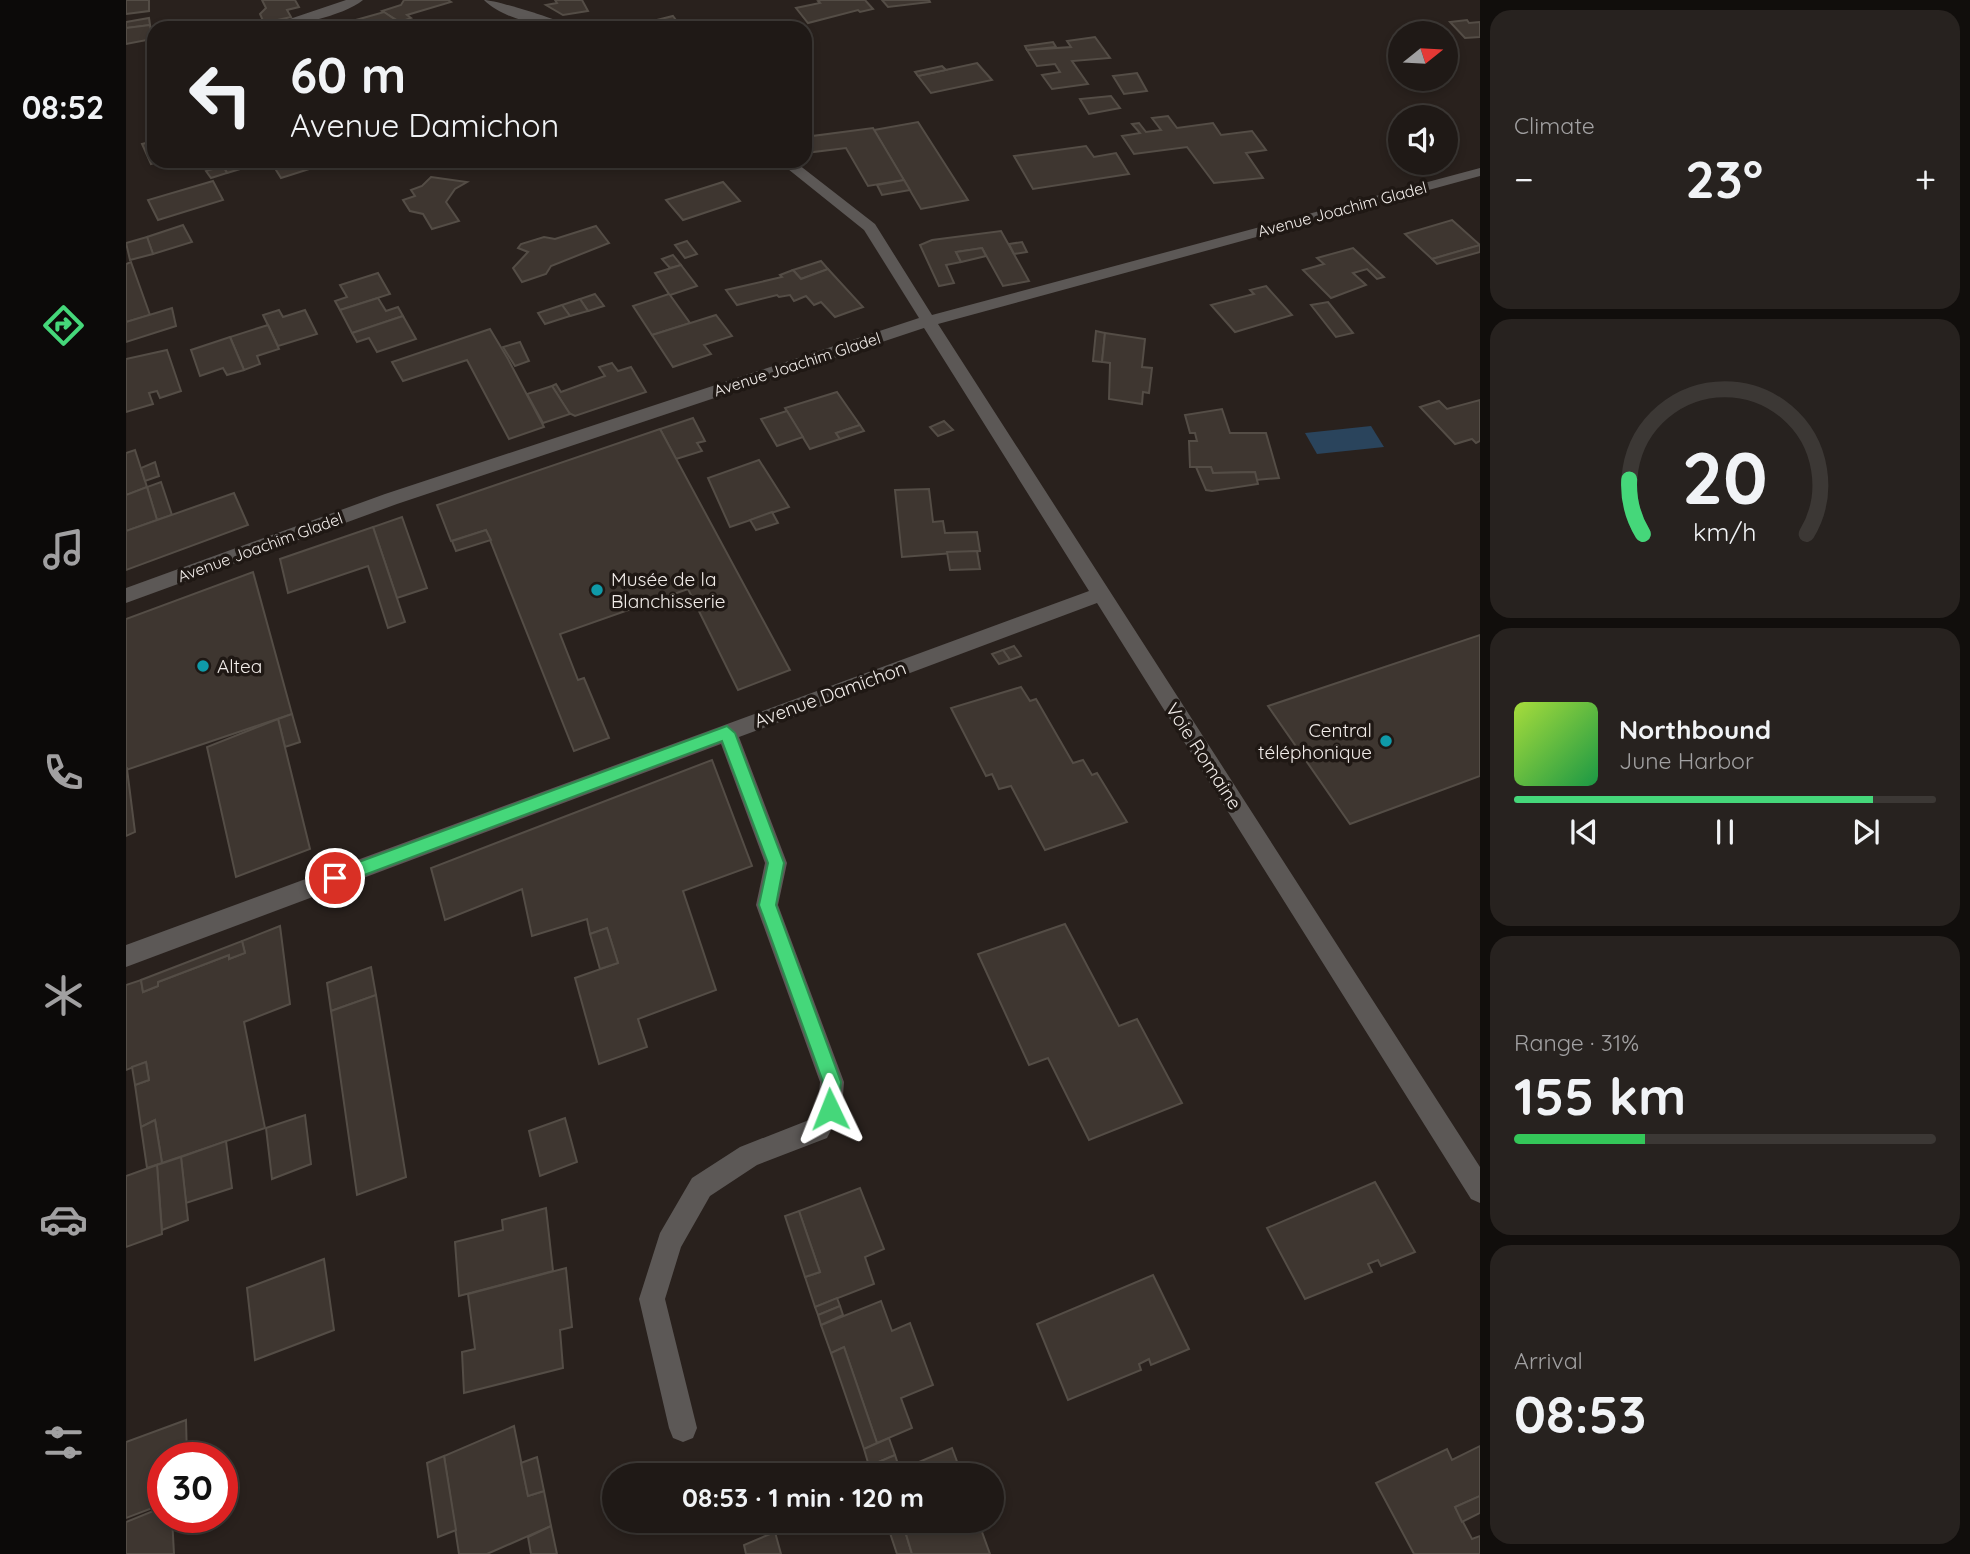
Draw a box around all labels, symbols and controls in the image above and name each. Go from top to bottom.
north arrow [1388,21,1458,91]
map controls [1388,21,1458,175]
text: 60 m [290,44,406,105]
icon: left [175,49,266,140]
text: 08:52 [22,87,104,127]
text: Avenue Damichon [290,105,559,145]
button: sound [1388,105,1458,175]
text: Climate [1514,111,1595,140]
text: 23° [1685,146,1763,211]
text: − [1514,155,1534,203]
text: + [1915,155,1936,203]
street label: Avenue Joachim Gladel [1255,177,1429,241]
icon: directions [39,301,88,350]
street label: Avenue Joachim Gladel [711,328,883,400]
text: 20 [1682,432,1768,523]
street label: Avenue Joachim Gladel [175,508,345,586]
text: km/h [1693,516,1757,547]
icon: music [39,525,88,574]
place label: Musée de la Blanchisserie [611,567,726,613]
marker: Musée de la Blanchisserie [589,582,605,598]
place label: Altea [217,654,262,678]
street label: Avenue Damichon [751,655,909,733]
marker: Altea [195,658,211,674]
street label: Voie Romaine [1161,698,1247,814]
text: Northbound [1619,713,1771,746]
place label: Central téléphonique [1258,718,1372,764]
marker: Central téléphonique [1378,733,1394,749]
text: June Harbor [1619,746,1754,775]
icon: phone [39,748,88,797]
icon: previous [1565,813,1603,851]
icon: pause [1706,813,1744,851]
icon: next [1847,813,1885,851]
pin [305,848,365,908]
icon: arrive [316,859,354,897]
icon: climate [39,971,88,1020]
text: Range · 31% [1514,1028,1639,1057]
text: 155 km [1514,1063,1686,1128]
position arrow [793,1072,867,1146]
icon: car [39,1195,88,1244]
text: Arrival [1514,1346,1583,1375]
text: 08:53 [1514,1381,1647,1446]
icon: filters [39,1418,88,1467]
speed limit sign: 30 [147,1442,238,1533]
text: 08:53 · 1 min · 120 m [682,1481,924,1514]

